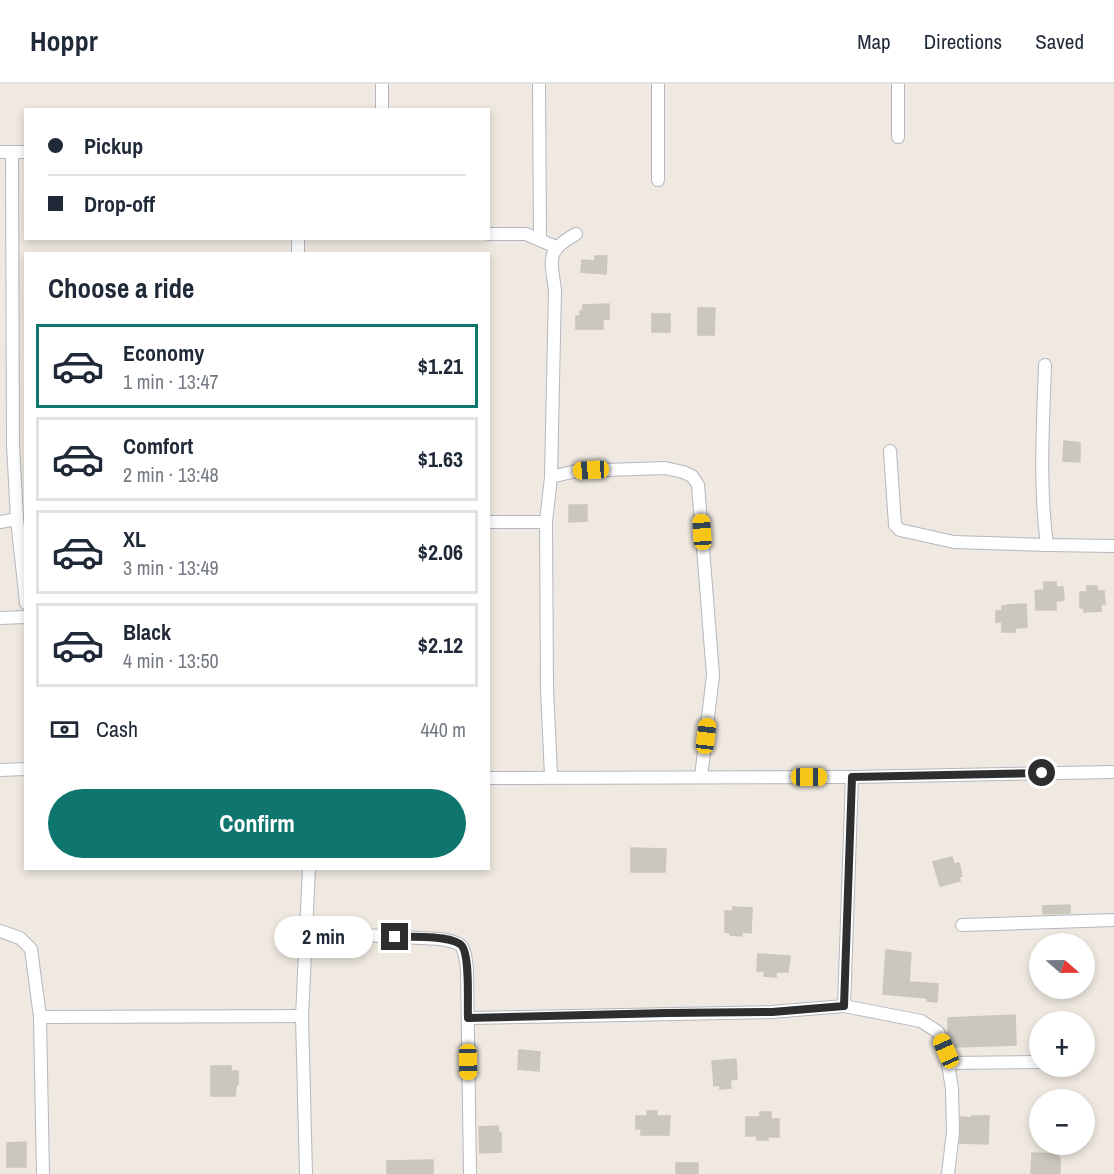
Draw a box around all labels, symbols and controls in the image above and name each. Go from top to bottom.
text: Hoppr [30,22,98,60]
text: Map [857,27,891,56]
text: Directions [924,27,1002,56]
text: Saved [1035,27,1084,56]
text: Pickup [84,131,143,161]
text: Drop-off [84,189,155,219]
text: Choose a ride [48,270,194,306]
text: Economy [123,338,204,368]
icon: car [51,339,105,393]
text: $1.21 [418,351,463,381]
text: 1 min · 13:47 [123,368,219,395]
text: Comfort [123,431,193,461]
icon: car [51,432,105,486]
text: $1.63 [418,444,463,474]
car [573,460,609,480]
text: 2 min · 13:48 [123,461,219,488]
car [692,513,712,551]
text: XL [123,524,146,554]
icon: car [51,525,105,579]
text: $2.06 [418,537,463,567]
text: 3 min · 13:49 [123,554,219,581]
text: Black [123,617,171,647]
icon: car [51,618,105,672]
text: $2.12 [418,630,463,660]
text: 4 min · 13:50 [123,647,219,674]
icon: cash [48,713,81,746]
text: Cash [96,714,138,744]
text: 440 m [420,716,466,743]
car [695,717,717,755]
route start [1028,759,1055,786]
car [791,768,827,786]
button: Confirm [48,789,466,858]
callout: 2 min [275,916,374,958]
text: 2 min [302,923,345,950]
route end [381,923,408,950]
north arrow [1029,933,1095,999]
map controls [1029,933,1095,1155]
button: + [1029,1011,1095,1077]
car [930,1031,962,1071]
car [459,1044,477,1080]
button: − [1029,1089,1095,1155]

